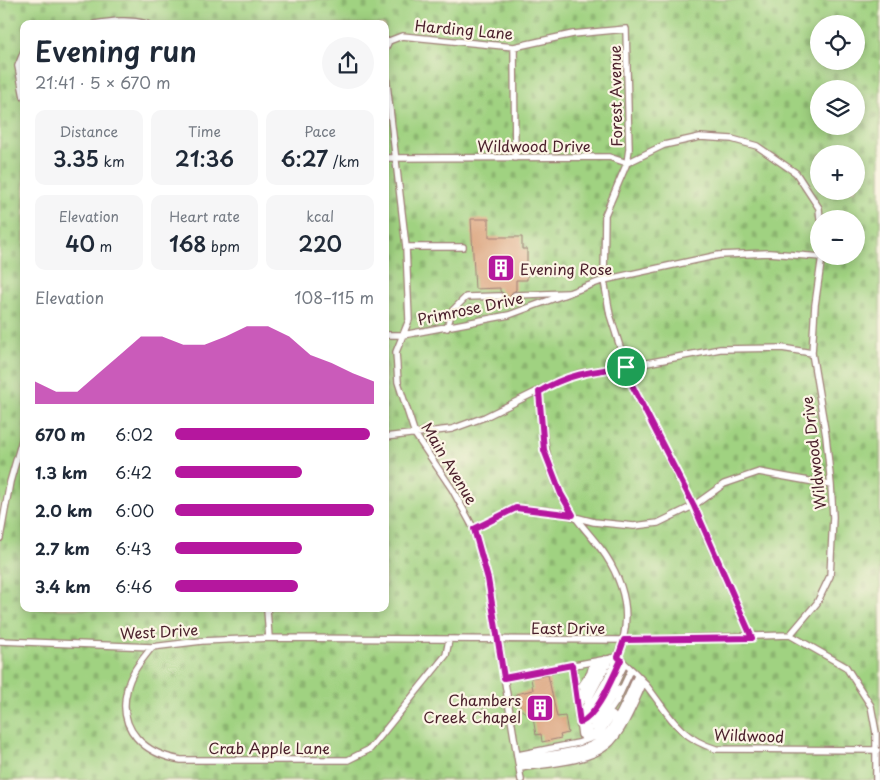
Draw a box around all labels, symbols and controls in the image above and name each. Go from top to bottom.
street label: Harding Lane [414,13,514,45]
map controls [810,15,865,265]
button: locate [810,15,865,70]
text: Evening run [35,29,197,72]
button: share [322,37,374,89]
street label: Forest Avenue [603,45,627,147]
text: 21:41 · 5 × 670 m [35,70,171,94]
button: layers [810,80,865,135]
text: Distance [59,121,118,142]
text: Time [188,121,221,142]
text: Pace [304,121,336,142]
street label: Wildwood Drive [477,134,591,157]
text: 3.35 [53,142,99,174]
text: 21:36 [175,142,234,174]
text: 6:27 [281,142,328,174]
button: + [810,145,865,200]
text: km [99,151,125,172]
text: /km [328,151,359,172]
text: Elevation [59,206,119,227]
text: Heart rate [169,206,240,227]
text: kcal [306,206,334,227]
button: − [810,210,865,265]
text: 40 [65,227,95,259]
text: 168 [169,227,207,259]
text: 220 [298,227,342,259]
text: m [95,236,112,257]
text: bpm [207,236,240,257]
building icon: Evening Rose [486,253,516,283]
place label: Evening Rose [520,257,612,280]
text: Elevation [35,285,104,309]
text: 108–115 m [294,285,374,309]
street label: Primrose Drive [415,286,525,330]
pin [605,346,647,388]
icon: arrive [612,353,640,381]
street label: Wildwood Drive [795,395,831,511]
street label: Main Avenue [416,417,484,509]
text: 670 m [35,422,86,446]
text: 6:02 [115,422,153,446]
text: 1.3 km [35,460,87,484]
text: 6:42 [115,460,152,484]
text: 2.0 km [35,498,92,522]
text: 6:00 [115,498,154,522]
text: 2.7 km [35,536,90,560]
text: 6:43 [115,536,152,560]
text: 3.4 km [35,574,91,598]
text: 6:46 [115,574,153,598]
street label: East Drive [531,616,605,639]
street label: West Drive [119,617,199,645]
place label: Chambers Creek Chapel [423,688,521,728]
building icon: Chambers Creek Chapel [525,693,555,723]
street label: Wildwood [714,722,784,748]
street label: Crab Apple Lane [208,736,330,759]

